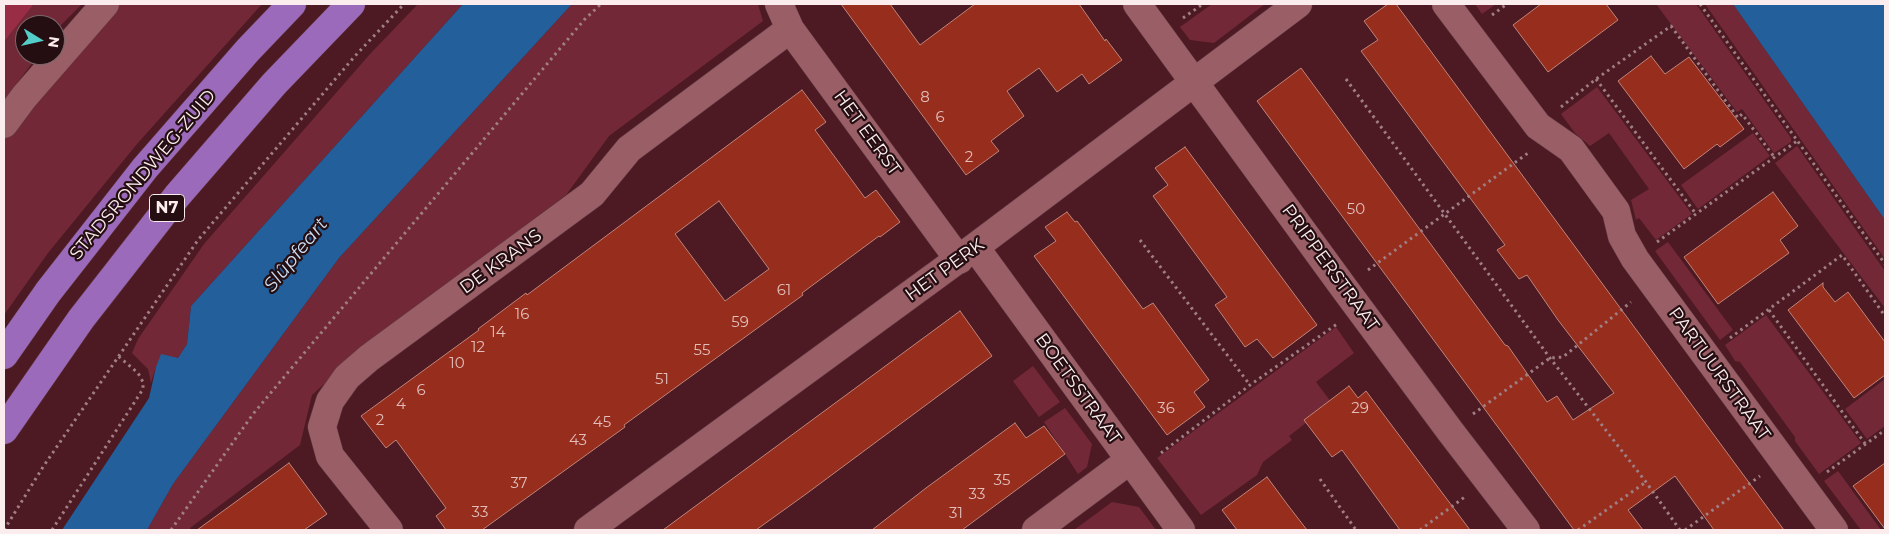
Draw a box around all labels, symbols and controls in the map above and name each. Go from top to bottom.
north arrow [15,15,65,65]
text: N [44,35,64,49]
street label: STADSRONDWEG-ZUID [65,86,221,264]
street label: HET EERST [829,86,905,180]
house number: 8 [920,89,930,107]
house number: 6 [935,109,945,127]
house number: 2 [965,149,973,167]
road number: N7 [150,194,184,222]
street label: PRIPPERSTRAAT [1277,200,1383,336]
house number: 50 [1347,201,1365,219]
water label: Slûpfeart [259,213,333,297]
street label: DE KRANS [456,225,546,299]
street label: HET PERK [901,234,989,306]
house number: 61 [777,282,791,300]
street label: PARTUURSTRAAT [1663,303,1775,445]
house number: 16 [515,306,529,324]
house number: 59 [731,314,749,332]
house number: 14 [490,324,506,342]
street label: BOETSSTRAAT [1031,329,1125,449]
house number: 12 [471,339,485,357]
house number: 55 [694,342,710,360]
house number: 10 [449,355,465,373]
house number: 51 [655,371,669,389]
house number: 6 [416,382,426,400]
house number: 4 [396,396,406,414]
house number: 36 [1157,400,1175,418]
house number: 29 [1351,400,1369,418]
house number: 2 [376,412,384,430]
house number: 45 [593,414,611,432]
house number: 43 [569,432,587,450]
house number: 35 [994,472,1010,490]
house number: 37 [510,475,528,493]
house number: 33 [969,486,985,504]
house number: 33 [472,504,488,522]
house number: 31 [949,505,963,523]

